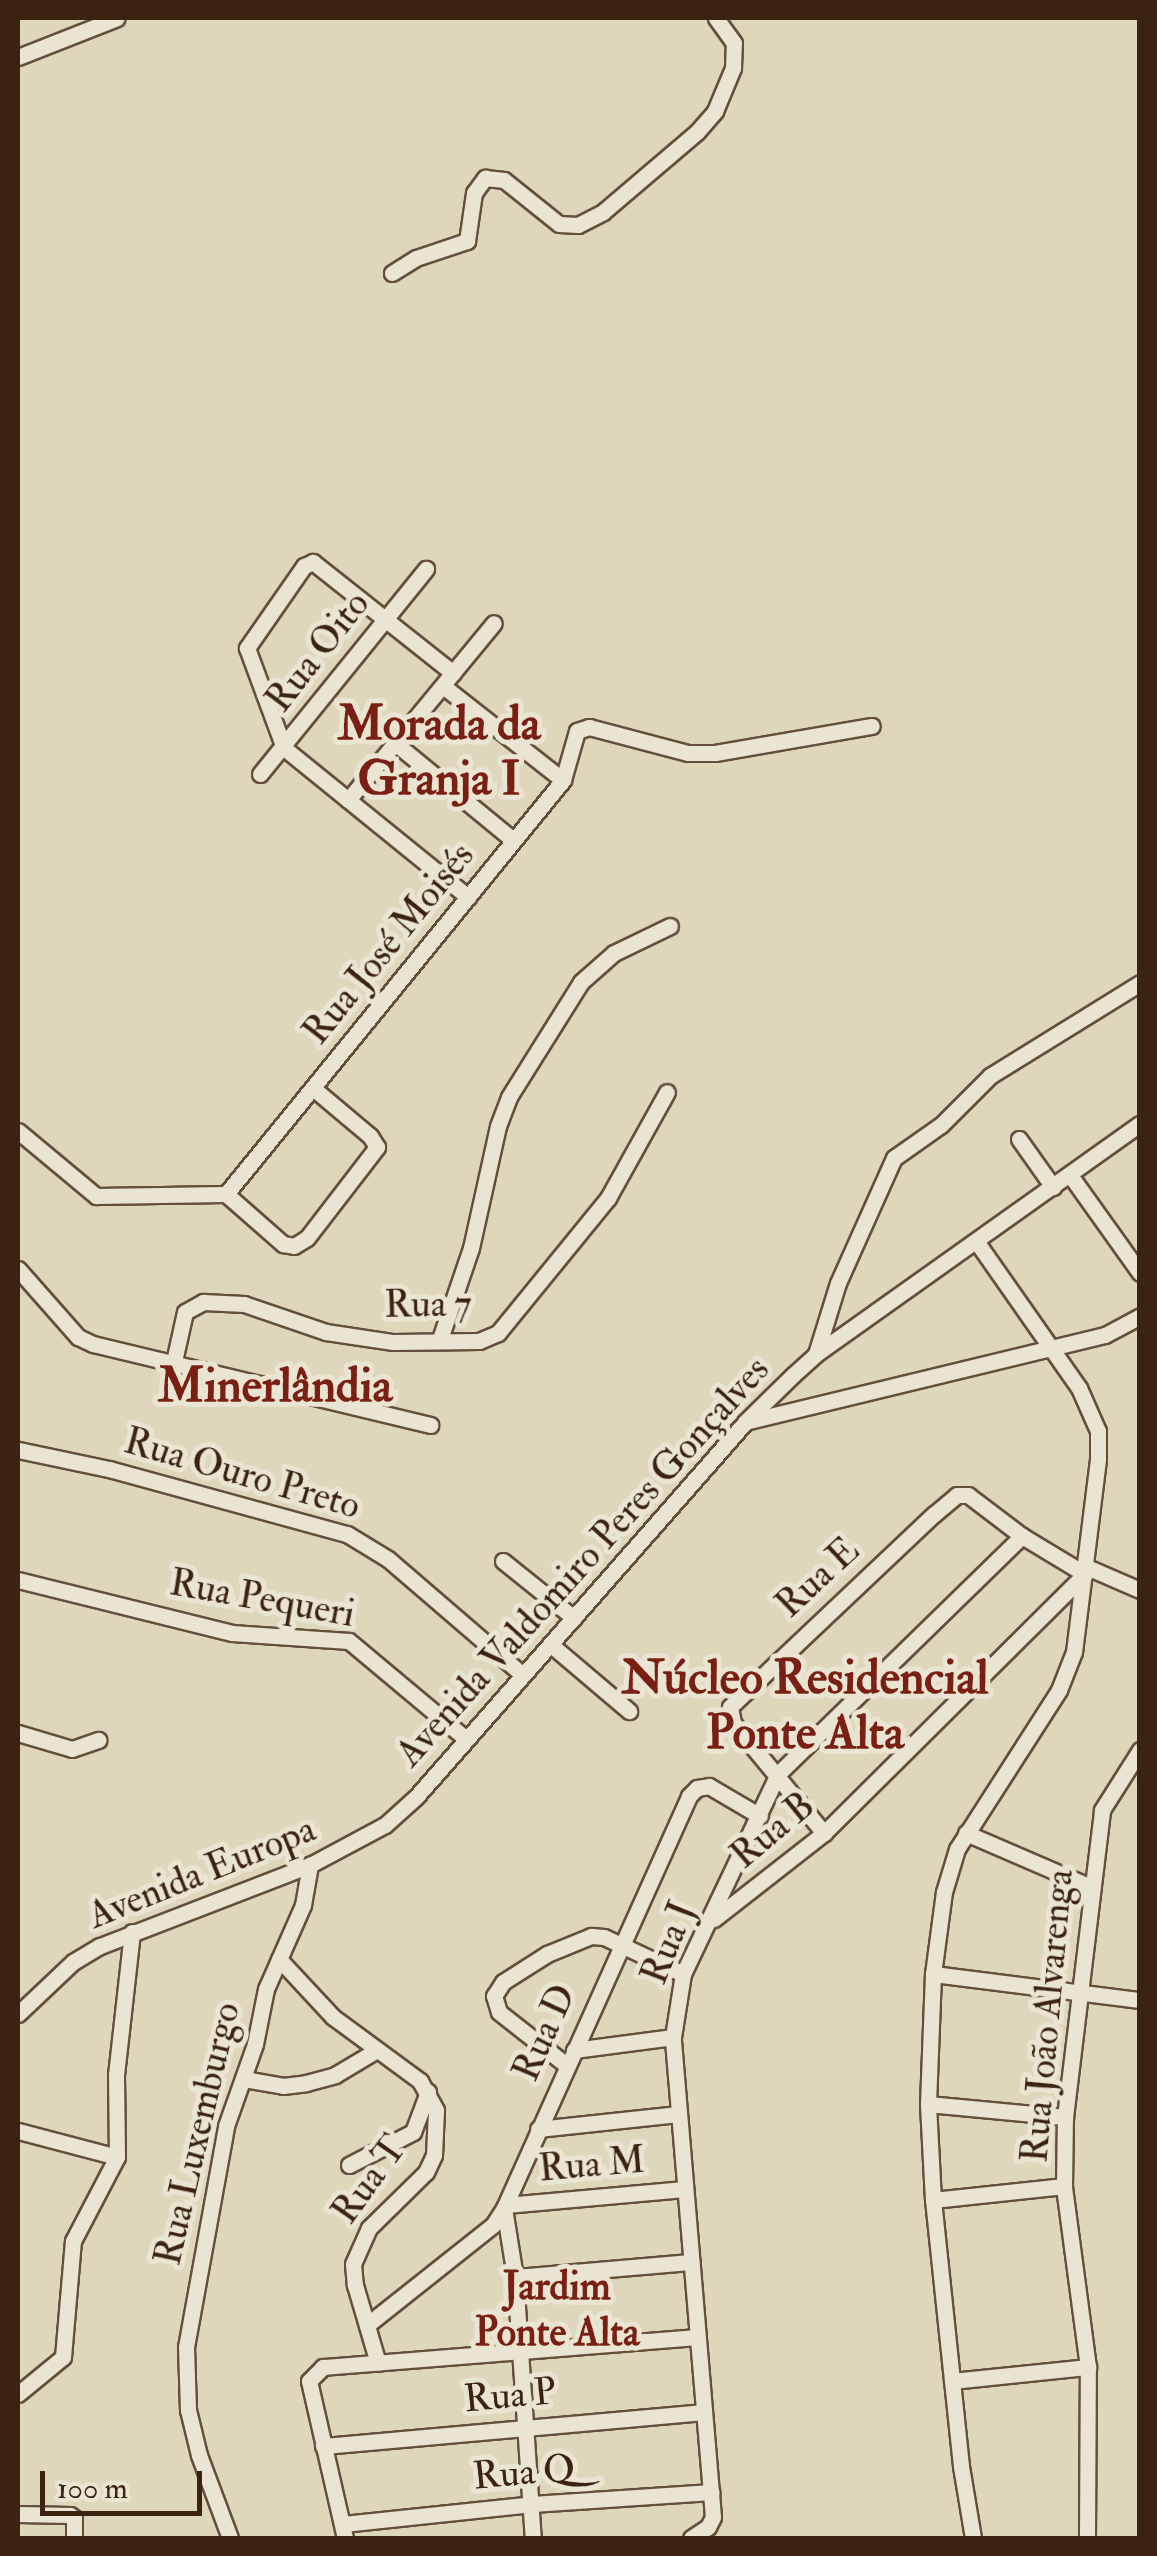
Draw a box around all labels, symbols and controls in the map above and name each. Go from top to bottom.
street label: Rua Oito [257,582,379,722]
district label: Morada da Granja I [337,695,541,808]
street label: Rua José Moisés [294,834,484,1054]
street label: Rua 7 [384,1281,472,1329]
street label: Avenida Valdomiro Peres Gonçalves [387,1348,779,1776]
district label: Minerlândia [158,1358,392,1416]
street label: Rua Ouro Preto [119,1419,365,1529]
street label: Rua E [767,1528,869,1628]
street label: Rua Pequeri [166,1560,358,1638]
district label: Núcleo Residencial Ponte Alta [622,1649,988,1762]
street label: Rua B [722,1783,824,1879]
street label: Avenida Europa [82,1807,322,1939]
street label: Rua João Alvarenga [1012,1867,1084,2165]
street label: Rua J [632,1895,706,1991]
street label: Rua D [504,1978,586,2088]
street label: Rua Luxemburgo [146,1998,250,2270]
street label: Rua T [323,2127,417,2233]
street label: Rua M [537,2138,647,2192]
district label: Jardim Ponte Alta [475,2263,639,2357]
street label: Rua P [462,2369,558,2423]
street label: Rua Q [471,2446,577,2500]
scale bar [45,2451,208,2513]
text: 100 m [57,2470,128,2507]

